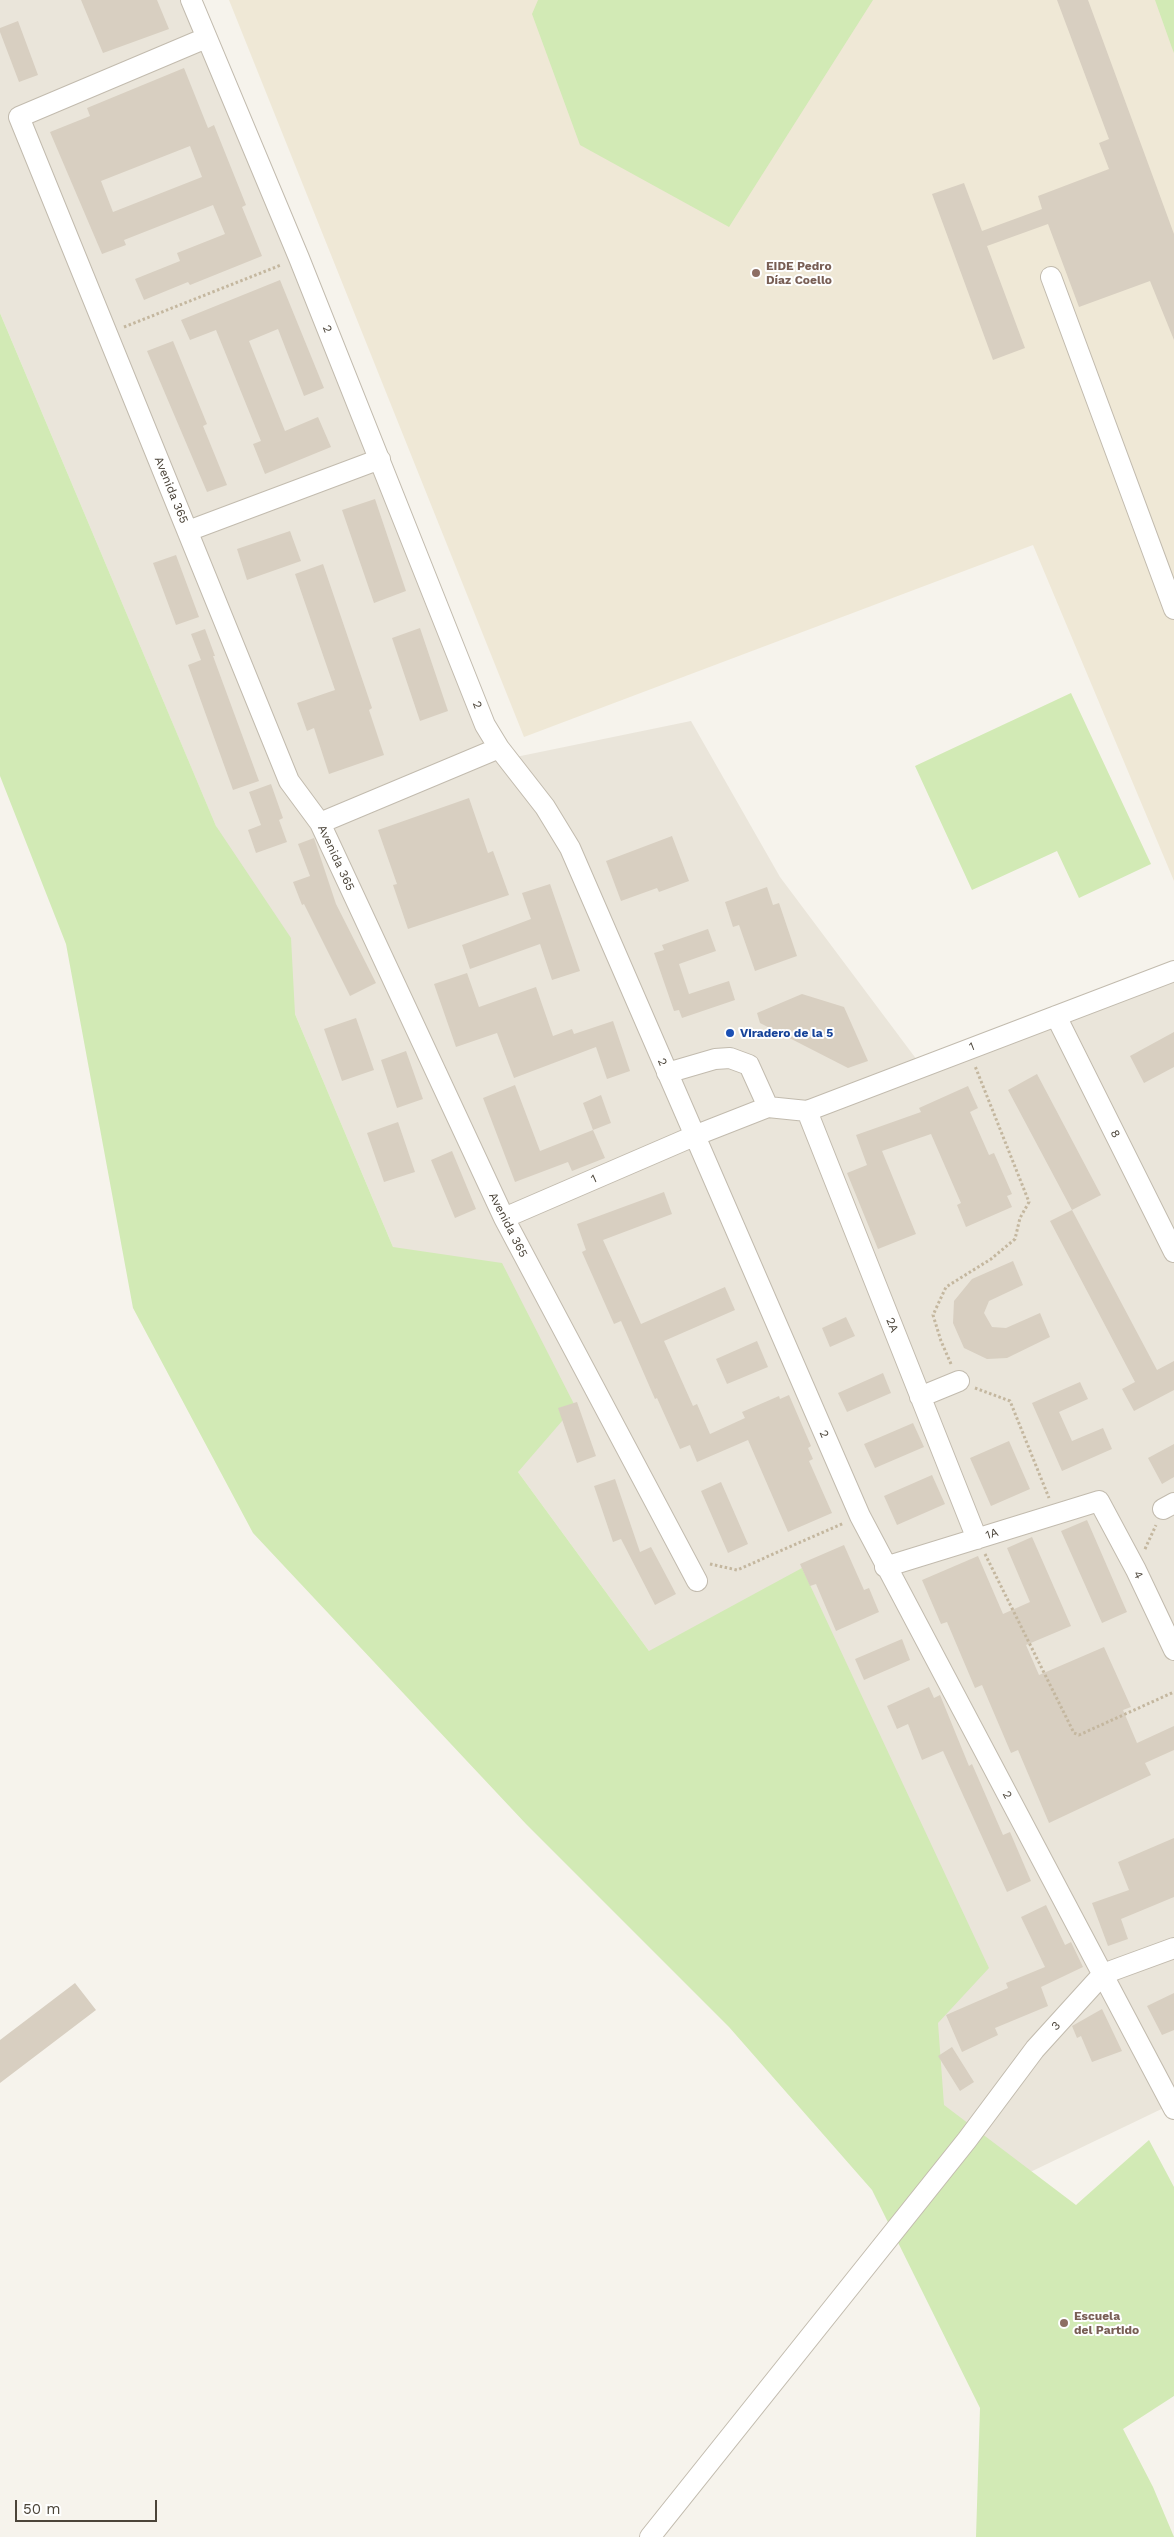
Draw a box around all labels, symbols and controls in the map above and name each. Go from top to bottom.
place label: EIDE Pedro Díaz Coello [766,259,832,287]
marker: EIDE Pedro Díaz Coello [750,267,762,279]
street label: 2 [319,323,335,335]
street label: Avenida 365 [151,454,191,526]
street label: 2 [469,699,485,711]
street label: Avenida 365 [314,823,358,893]
place label: Viradero de la 5 [740,1026,833,1040]
marker: Viradero de la 5 [724,1027,736,1039]
street label: 1 [967,1039,977,1055]
street label: 2 [654,1056,670,1068]
street label: 8 [1107,1127,1123,1141]
street label: 1 [589,1171,599,1187]
street label: Avenida 365 [485,1190,531,1260]
street label: 2A [883,1315,901,1335]
street label: 2 [816,1428,832,1440]
street label: 1A [984,1525,1000,1543]
street label: 4 [1130,1569,1146,1581]
street label: 2 [999,1789,1015,1801]
street label: 3 [1048,2019,1064,2033]
place label: Escuela del Partido [1074,2309,1139,2337]
marker: Escuela del Partido [1058,2317,1070,2329]
scale bar [18,2490,160,2522]
text: 50 m [23,2500,60,2518]

